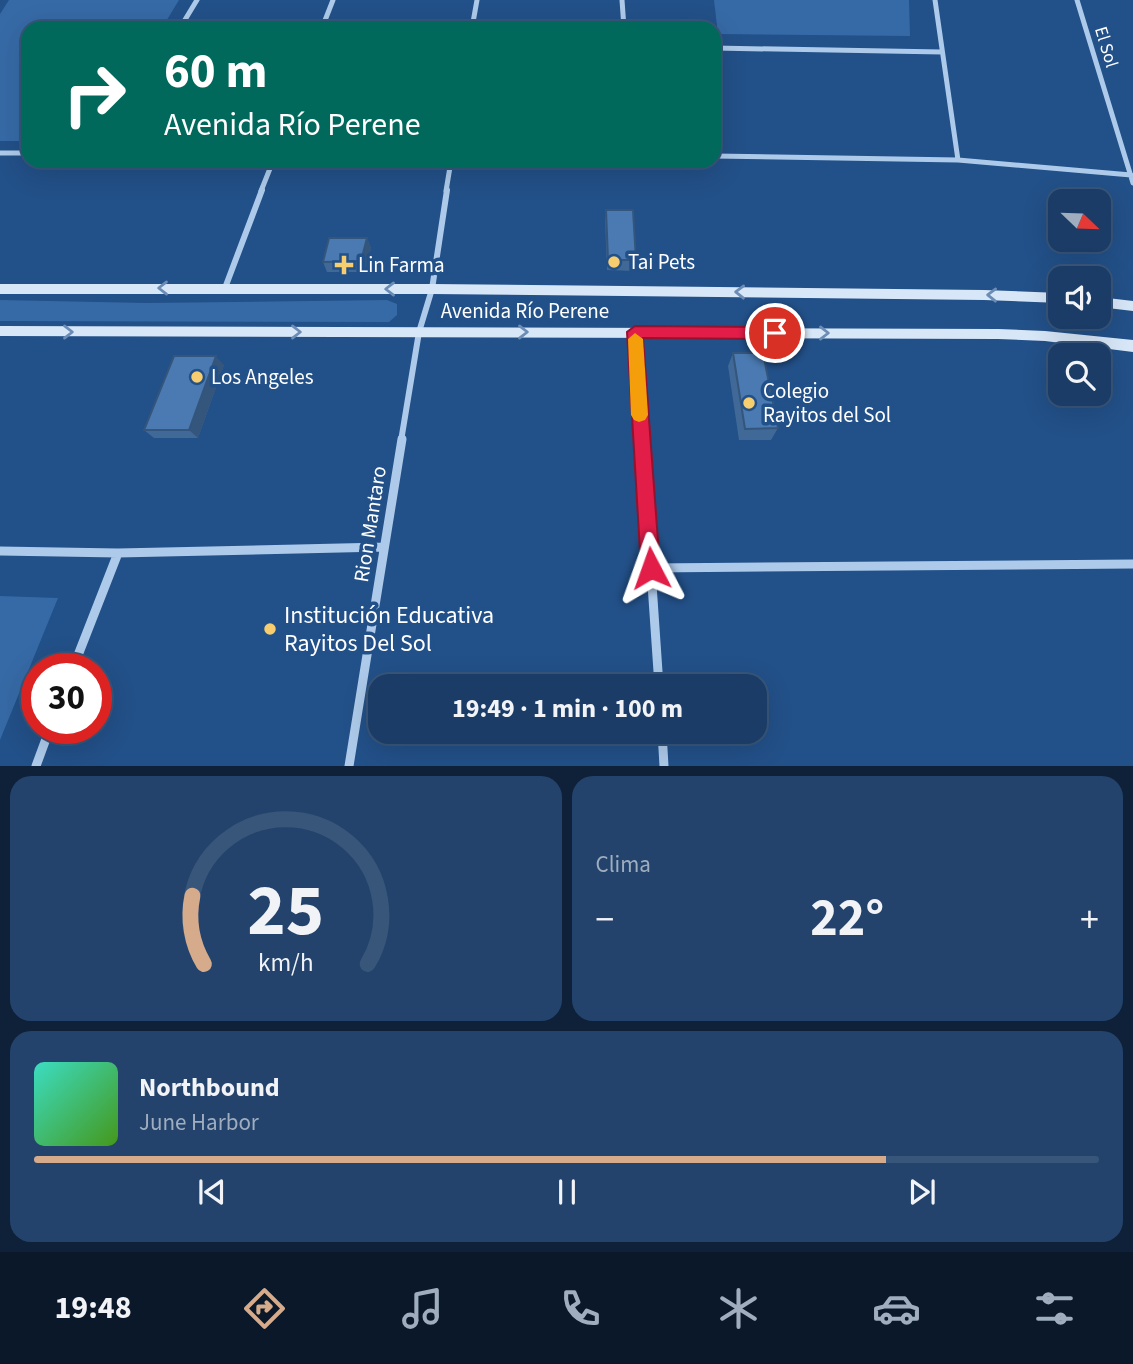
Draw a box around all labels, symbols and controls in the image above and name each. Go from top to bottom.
street label: El Sol [1088,23,1124,71]
text: 60 m [164,37,268,107]
icon: right [49,49,140,140]
text: Avenida Río Perene [164,102,421,148]
north arrow [1048,189,1111,252]
map controls [1048,189,1111,406]
place label: Tai Pets [628,247,695,277]
place label: Lin Farma [358,250,445,280]
marker: Tai Pets [606,254,622,270]
marker: Lin Farma [336,257,352,273]
button: sound [1048,266,1111,329]
one-way arrow [157,280,168,296]
one-way arrow [385,281,395,297]
one-way arrow [735,284,745,300]
one-way arrow [987,287,997,303]
street label: Avenida Río Perene [441,296,609,326]
pin [745,303,805,363]
icon: arrive [756,314,794,352]
one-way arrow [63,324,74,340]
one-way arrow [291,324,301,340]
one-way arrow [518,324,529,340]
one-way arrow [819,325,830,341]
button: search [1048,343,1111,406]
place label: Los Angeles [211,362,314,392]
marker: Los Angeles [189,369,205,385]
place label: Colegio Rayitos del Sol [763,376,891,430]
marker: Colegio Rayitos del Sol [741,395,757,411]
street label: Rion Mantaro [346,464,394,584]
position arrow [614,531,688,605]
place label: Institución Educativa Rayitos Del Sol [284,598,494,661]
marker: Institución Educativa Rayitos Del Sol [262,621,278,637]
speed limit sign: 30 [21,653,112,744]
text: 19:49 · 1 min · 100 m [452,690,683,727]
text: Clima [596,848,651,881]
text: 25 [247,860,324,964]
text: 22° [810,882,884,956]
text: − [596,893,614,947]
text: + [1080,893,1099,947]
text: km/h [258,945,314,981]
text: Northbound [139,1069,280,1106]
text: June Harbor [139,1106,259,1139]
icon: previous [193,1173,231,1211]
icon: pause [548,1173,586,1211]
icon: next [903,1173,941,1211]
icon: directions [240,1284,289,1333]
icon: music [398,1284,447,1333]
icon: phone [556,1284,605,1333]
icon: climate [714,1284,763,1333]
icon: car [872,1284,921,1333]
icon: filters [1030,1284,1079,1333]
text: 19:48 [54,1285,132,1331]

